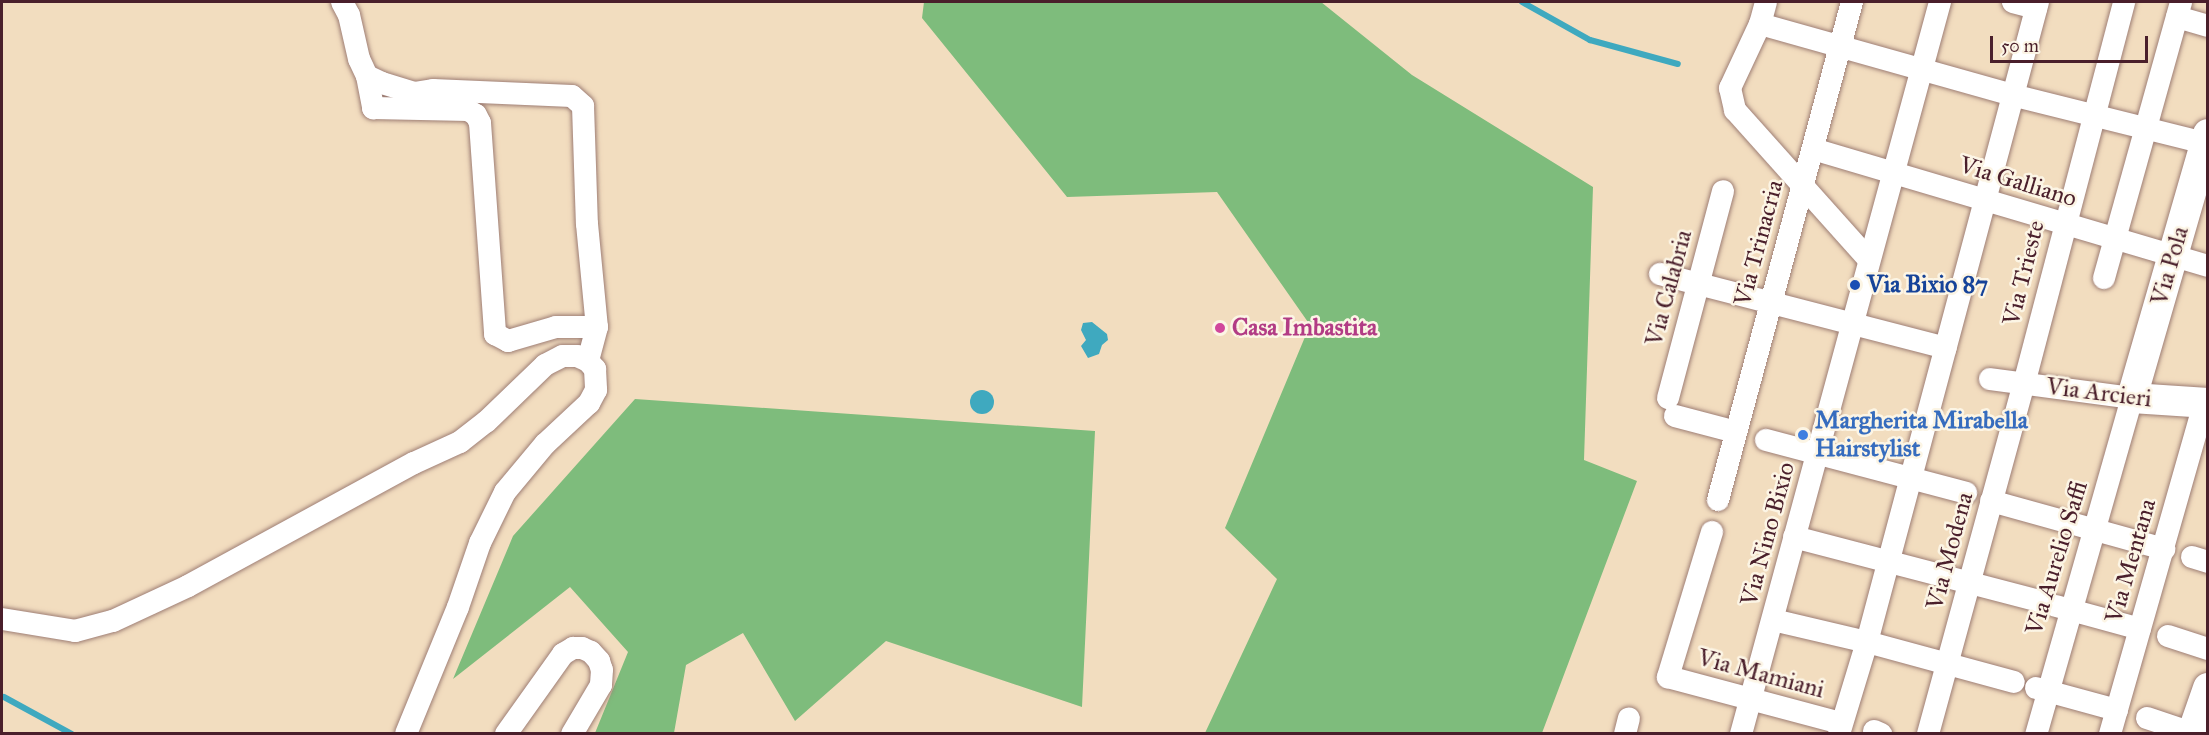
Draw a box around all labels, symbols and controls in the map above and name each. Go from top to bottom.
scale bar [1993,24,2150,62]
text: 50 m [2001,35,2039,57]
street label: Via Galliano [1956,151,2080,213]
street label: Via Trinacria [1728,177,1790,309]
street label: Via Trieste [1997,218,2051,328]
street label: Via Pola [2145,223,2195,309]
street label: Via Calabria [1640,227,1698,349]
place label: Via Bixio 87 [1867,271,1988,299]
marker: Via Bixio 87 [1848,278,1862,292]
place label: Casa Imbastita [1232,314,1377,342]
marker: Casa Imbastita [1213,321,1227,335]
street label: Via Arcieri [2045,372,2153,414]
place label: Margherita Mirabella Hairstylist [1815,407,2028,463]
marker: Margherita Mirabella Hairstylist [1796,428,1810,442]
street label: Via Nino Bixio [1735,459,1801,609]
street label: Via Aurelio Saffi [2020,478,2094,638]
street label: Via Modena [1921,489,1979,613]
street label: Via Mentana [2100,496,2162,626]
street label: Via Mamiani [1695,643,1827,705]

